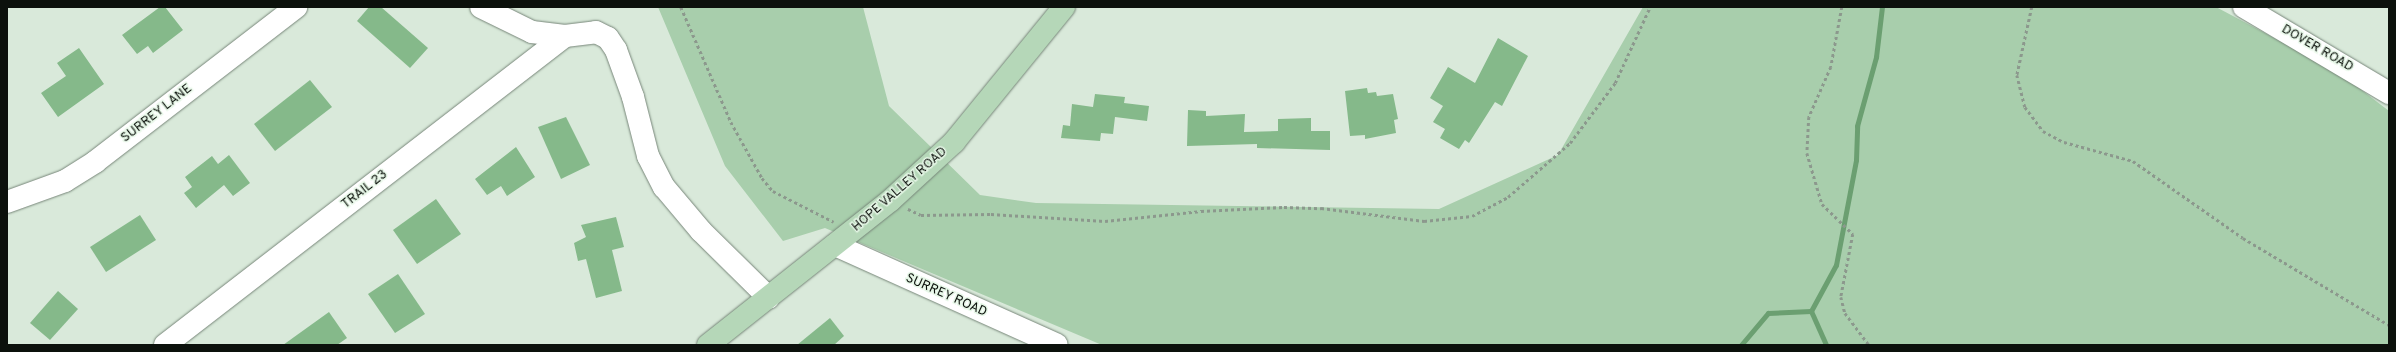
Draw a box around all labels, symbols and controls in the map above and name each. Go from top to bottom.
street label: DOVER ROAD [2278,22,2356,76]
street label: SURREY LANE [118,81,196,147]
street label: HOPE VALLEY ROAD [849,144,951,236]
street label: TRAIL 23 [339,167,391,213]
street label: SURREY ROAD [903,271,989,321]

